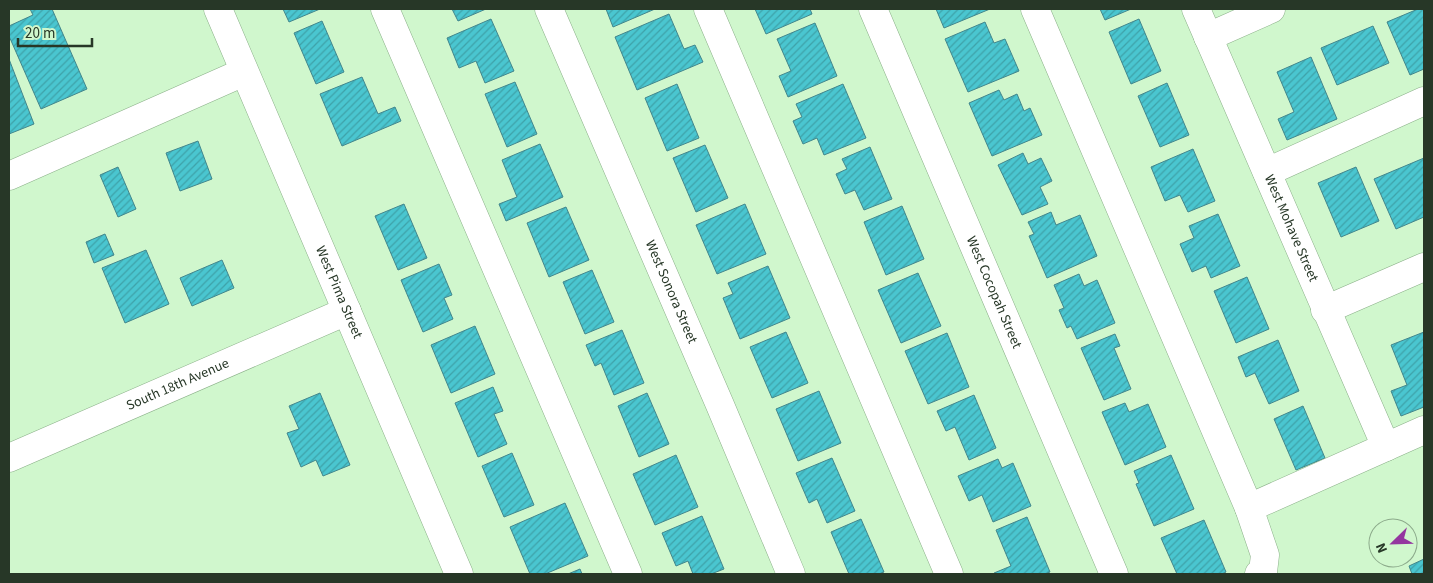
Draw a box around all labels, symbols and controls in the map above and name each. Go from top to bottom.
scale bar [18,15,91,47]
text: 20 m [25,23,55,44]
street label: West Mohave Street [1259,172,1323,285]
street label: West Cocopah Street [961,233,1027,352]
street label: West Sonora Street [640,237,702,347]
street label: West Pima Street [310,243,368,342]
street label: South 18th Avenue [123,353,232,416]
north arrow [1368,518,1418,568]
text: N [1371,539,1393,556]

